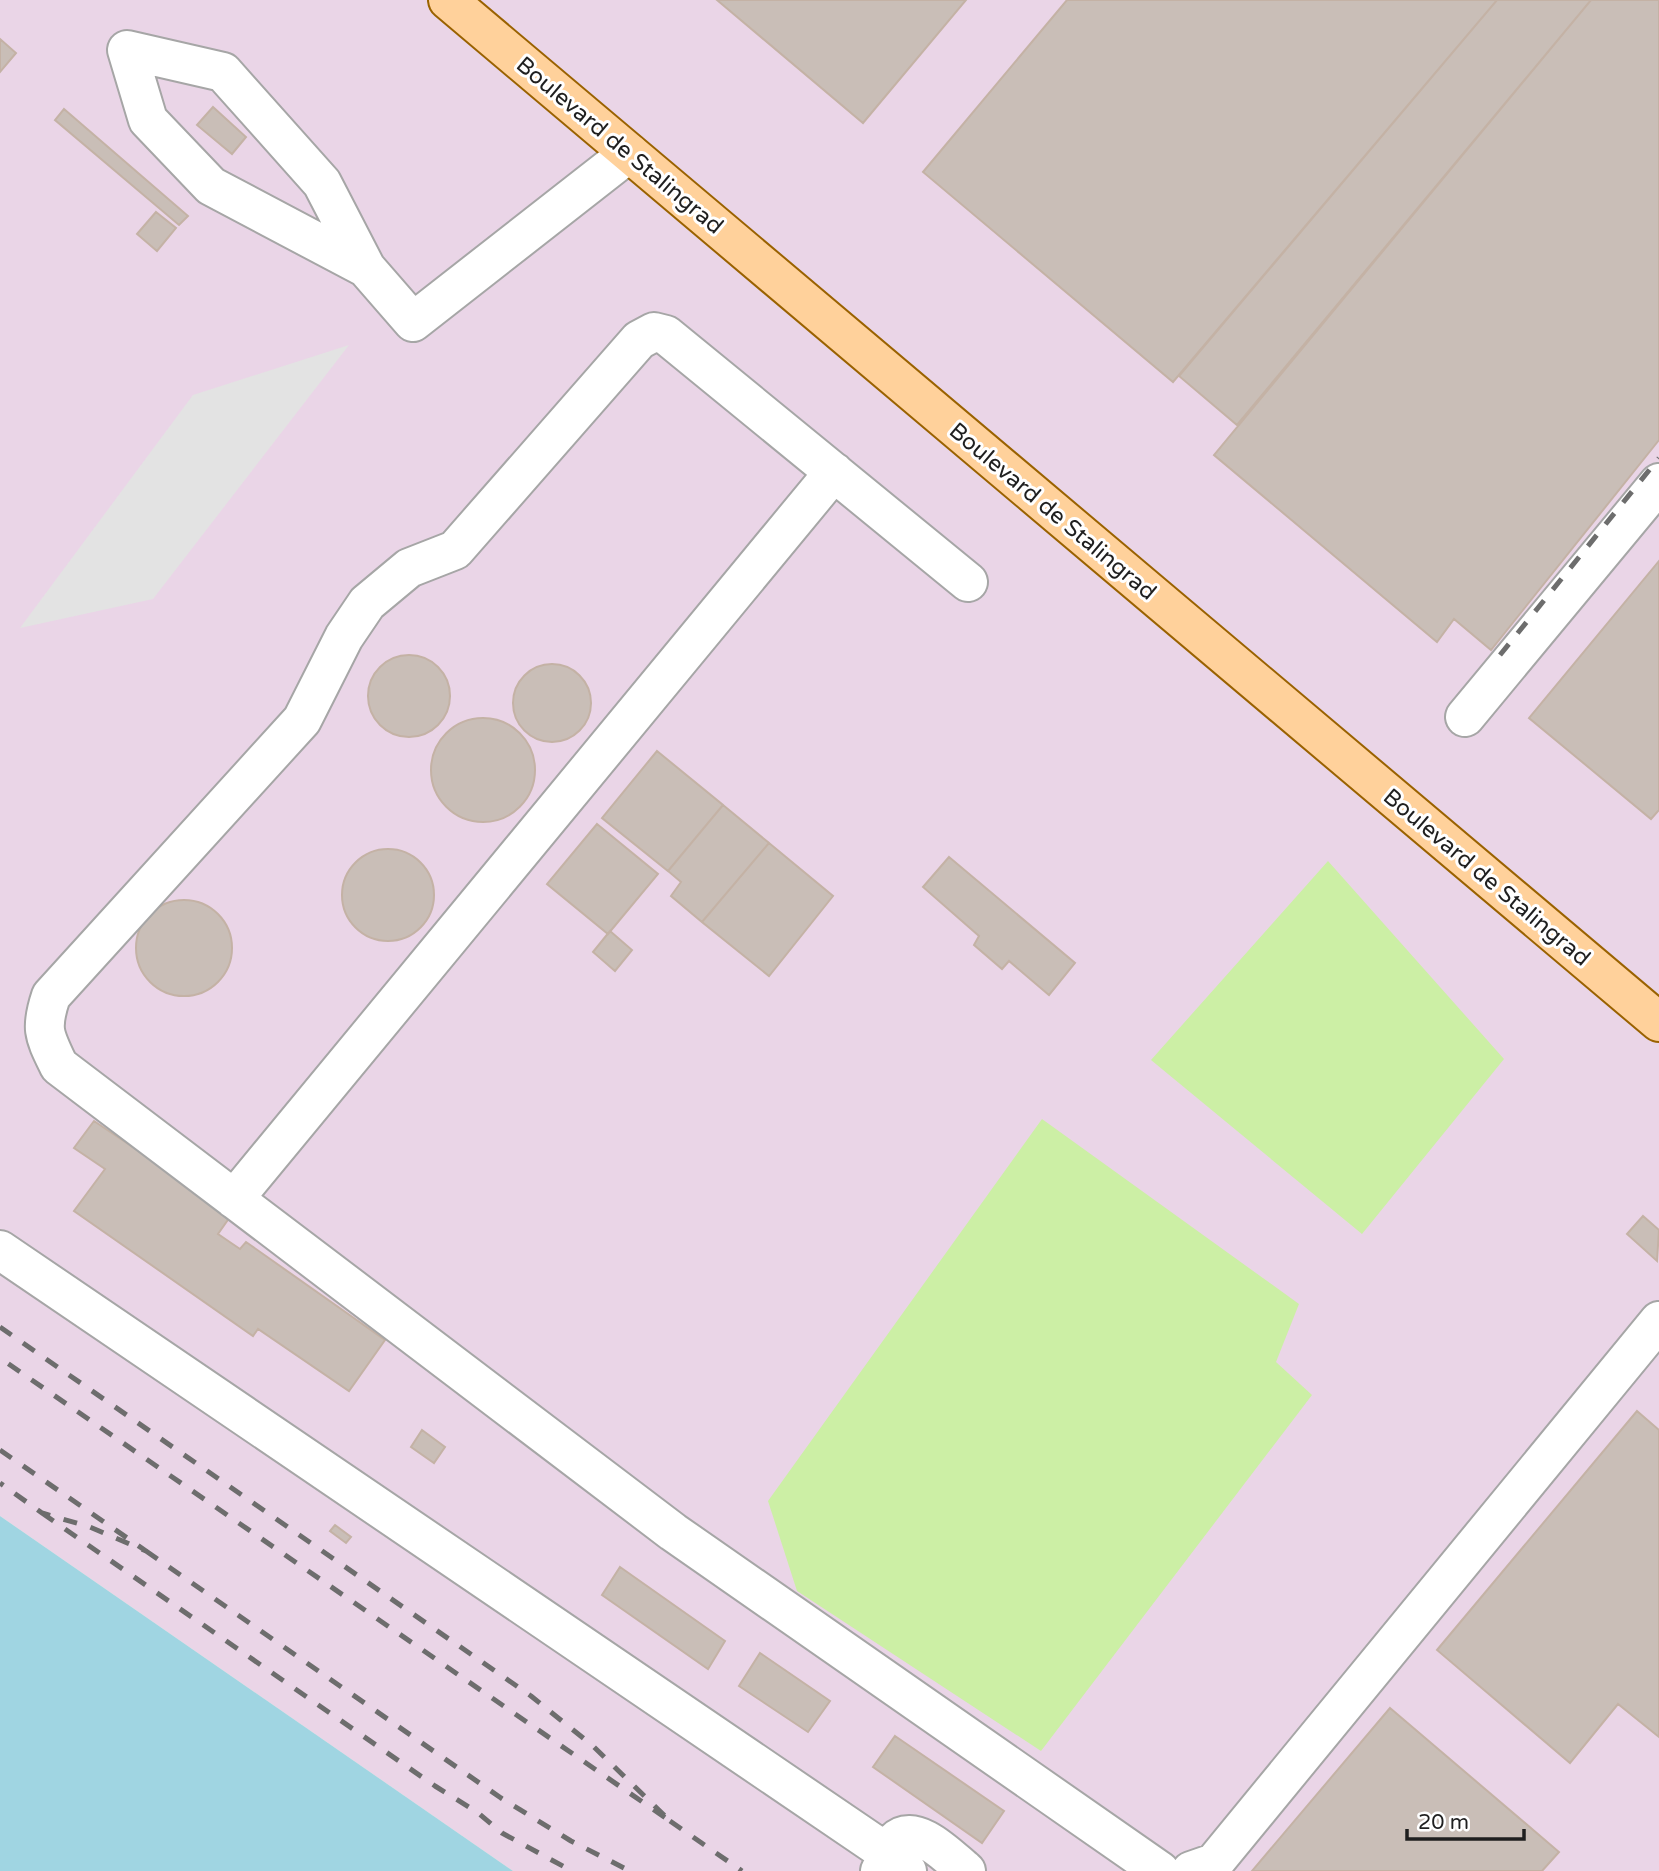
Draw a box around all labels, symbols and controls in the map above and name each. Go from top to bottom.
street label: Boulevard de Stalingrad [510,51,729,241]
street label: Boulevard de Stalingrad [943,417,1162,607]
street label: Boulevard de Stalingrad [1377,783,1596,973]
scale bar [1407,1798,1524,1842]
text: 20 m [1418,1810,1469,1835]

